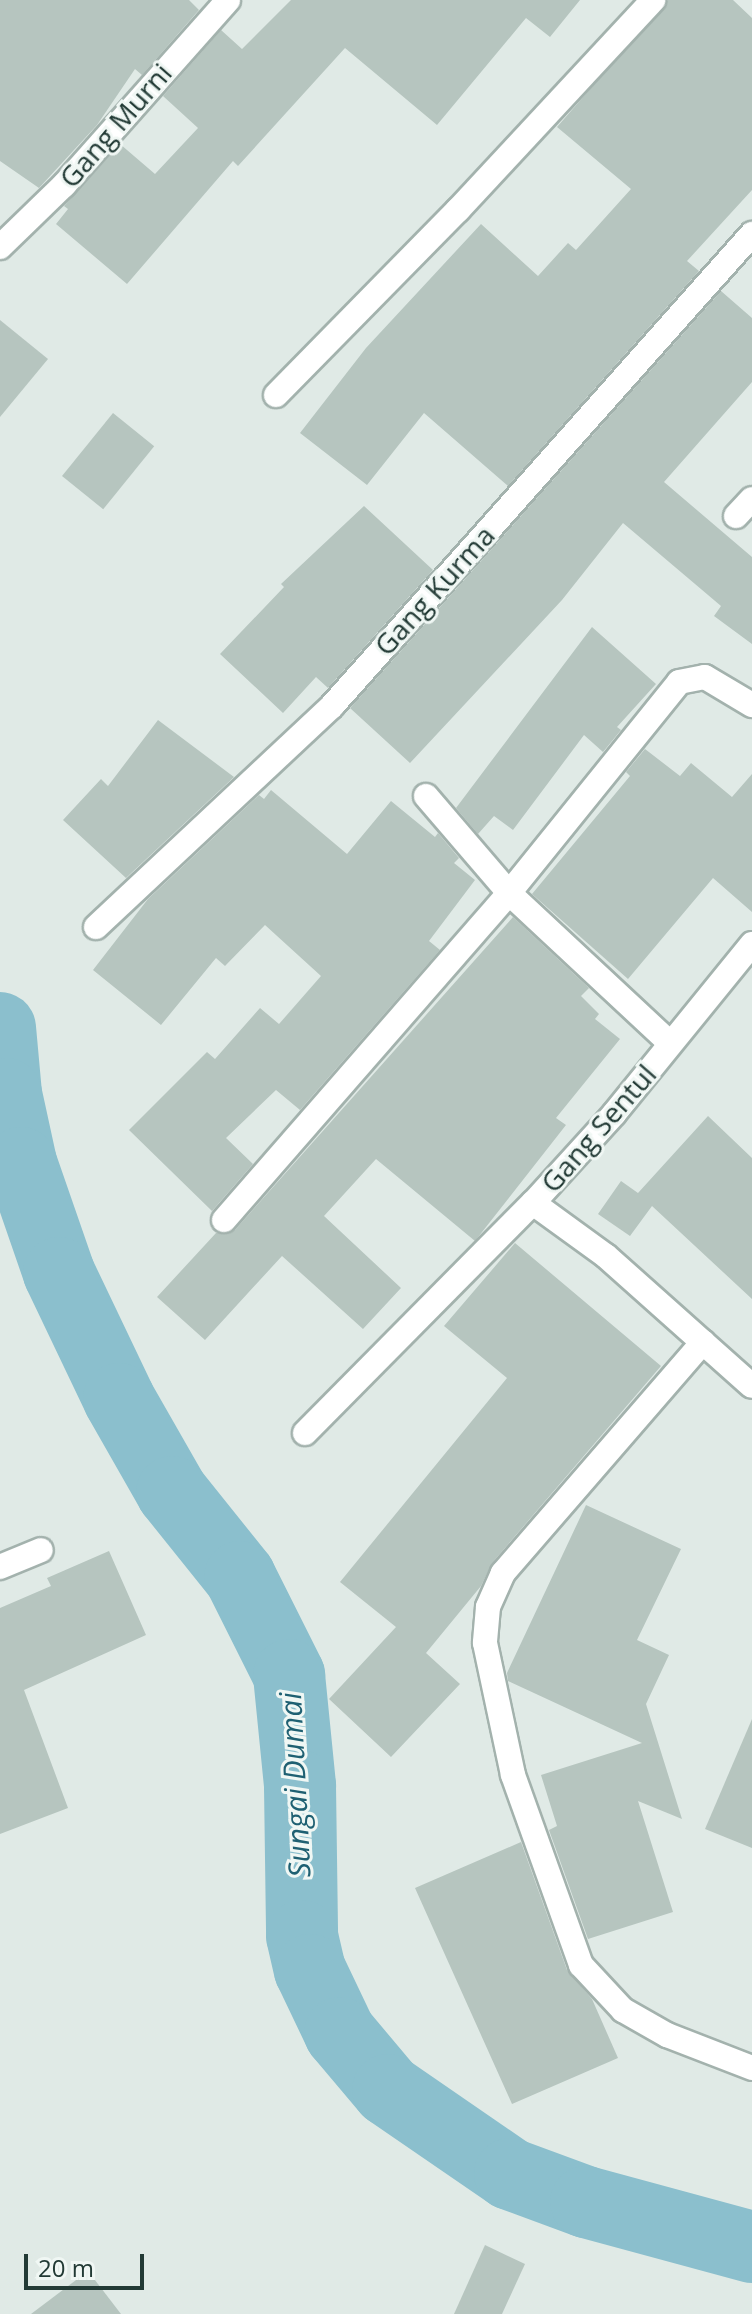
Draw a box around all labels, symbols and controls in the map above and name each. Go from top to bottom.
street label: Gang Murni [52,56,178,194]
street label: Gang Kurma [367,518,501,662]
street label: Gang Sentul [533,1057,663,1199]
water label: Sungai Dumai [272,1691,318,1879]
scale bar [28,2238,148,2288]
text: 20 m [38,2251,94,2284]

